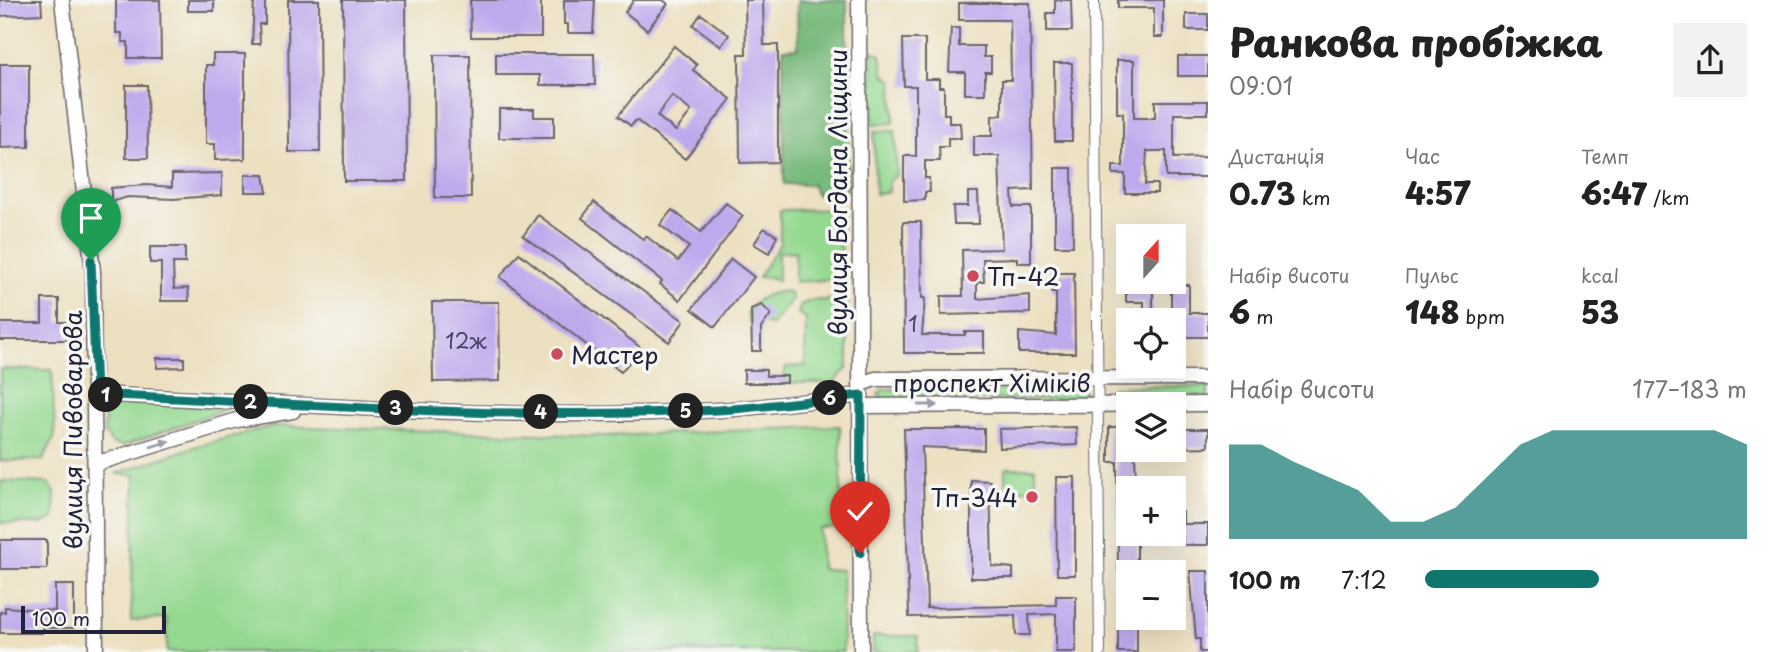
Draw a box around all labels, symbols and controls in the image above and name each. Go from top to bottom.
text: Ранкова пробіжка [1229,13,1603,70]
button: share [1673,23,1747,97]
street label: вулиця Богдана Ліщини [819,49,855,335]
text: 09:01 [1229,68,1293,103]
text: Дистанція [1229,142,1325,170]
text: Час [1405,142,1440,170]
text: Темп [1581,142,1629,170]
text: 0.73 [1229,170,1296,215]
text: 4:57 [1405,170,1470,215]
text: 6:47 [1581,170,1647,215]
text: km [1296,183,1330,211]
text: /km [1647,183,1690,211]
pin [61,188,121,260]
icon: arrive [72,199,110,237]
north arrow [1116,224,1186,294]
map controls [1116,224,1186,630]
place label: Тп-42 [987,258,1060,294]
text: Набір висоти [1229,261,1349,289]
text: Пульс [1405,261,1459,289]
text: kcal [1581,261,1619,289]
marker: Тп-42 [965,268,981,284]
text: 6 [1229,289,1250,334]
text: 148 [1405,289,1459,334]
text: 53 [1581,289,1619,334]
text: m [1250,302,1274,330]
text: bpm [1459,302,1505,330]
house number: 1 [908,307,918,339]
button: locate [1116,308,1186,378]
street label: вулиця Пивоварова [54,310,90,549]
house number: 12ж [445,324,488,356]
place label: Мастер [571,336,658,372]
marker: Мастер [549,346,565,362]
street label: проспект Хіміків [893,364,1091,400]
text: Набір висоти [1229,371,1375,406]
text: 177–183 m [1632,371,1747,406]
pin: 1 [88,378,124,412]
text: 1 [101,380,110,408]
pin: 6 [812,380,848,416]
text: 6 [823,383,836,411]
pin: 2 [233,384,268,420]
text: 2 [244,387,257,415]
pin: 3 [378,390,414,426]
button: layers [1116,392,1186,462]
text: 3 [389,393,402,421]
pin: 4 [524,394,558,430]
pin: 5 [668,394,704,428]
text: 5 [679,396,692,424]
text: 4 [534,397,547,425]
one-way arrow [917,399,939,411]
one-way arrow [150,439,171,449]
button: + [1116,476,1186,546]
place label: Тп-344 [931,479,1018,515]
pin [830,481,890,553]
marker: Тп-344 [1024,489,1040,505]
icon: check [841,492,879,530]
button: − [1116,560,1186,630]
text: 100 m [1229,562,1301,597]
text: 7:12 [1341,562,1387,597]
scale bar [21,603,166,635]
text: 100 m [32,604,90,632]

